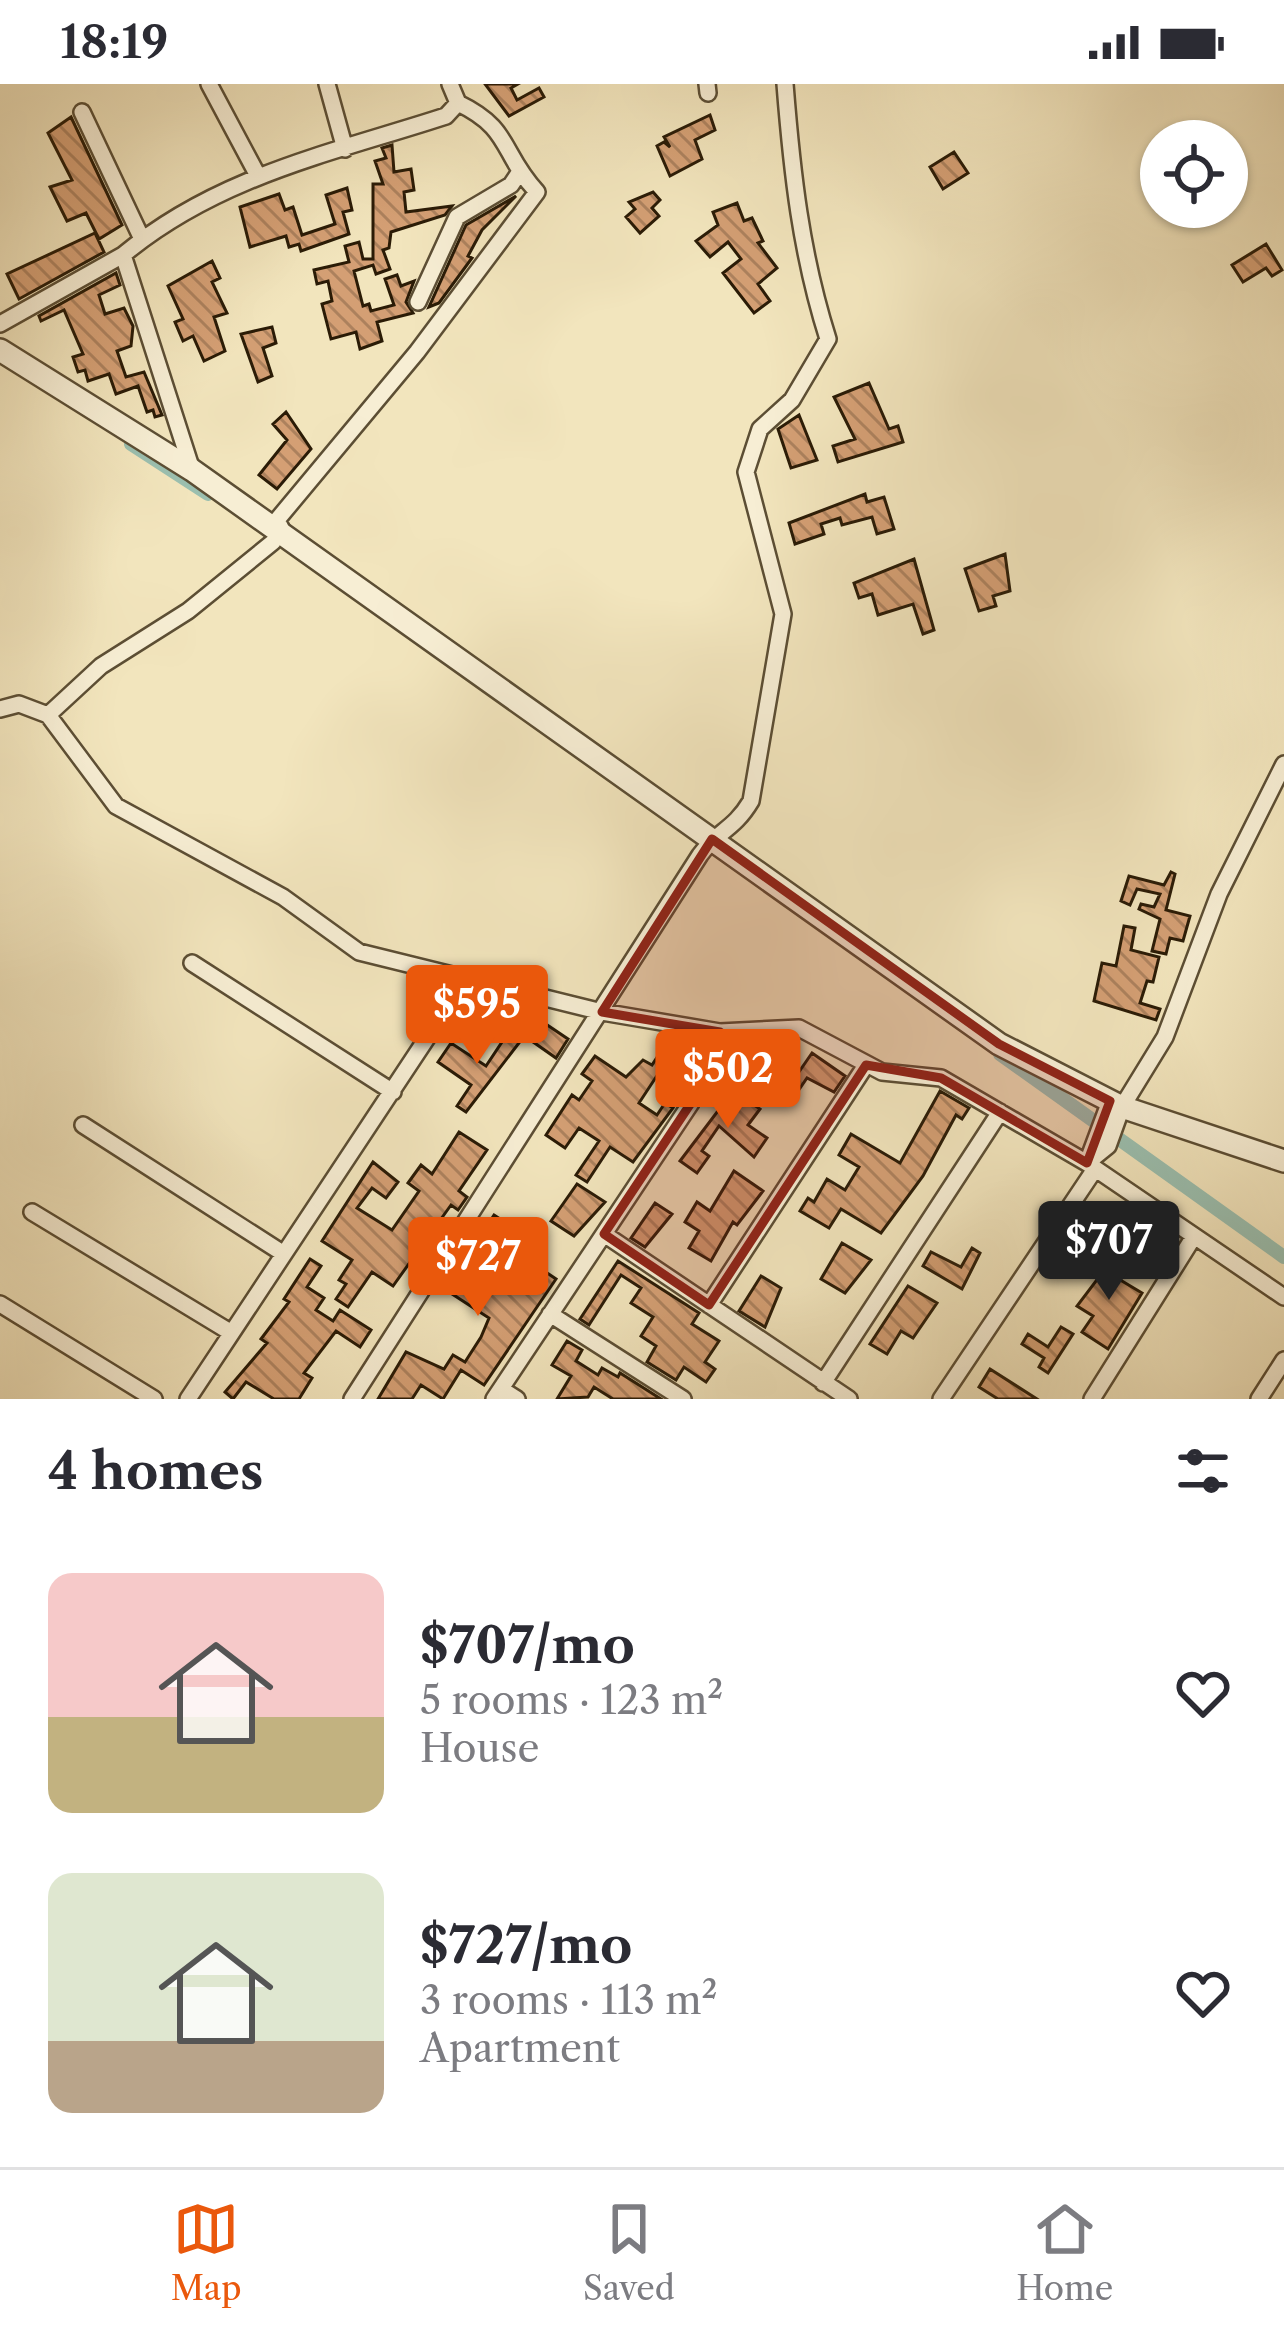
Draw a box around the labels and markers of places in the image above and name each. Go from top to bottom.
pin: $595 [406,965,548,1067]
pin: $502 [657,1029,799,1131]
pin: $707 [1038,1201,1180,1303]
pin: $727 [407,1217,549,1319]

